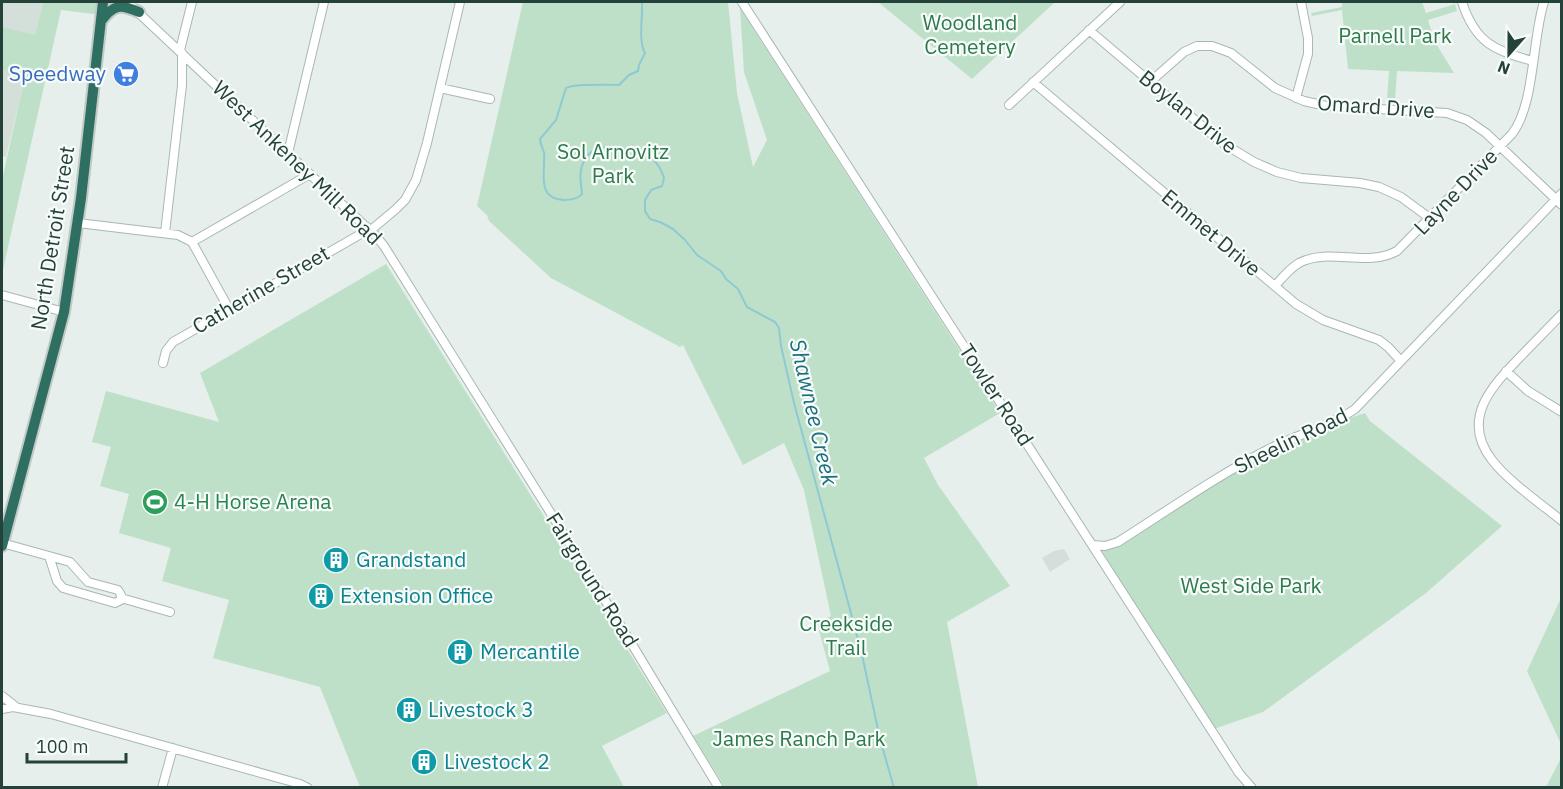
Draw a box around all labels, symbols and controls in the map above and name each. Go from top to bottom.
park label: Woodland Cemetery [922,8,1018,60]
park label: Parnell Park [1338,21,1452,49]
north arrow [1479,24,1539,84]
text: N [1495,57,1513,79]
place label: Speedway [9,59,107,87]
supermarket icon: Speedway [111,59,141,89]
street label: Boylan Drive [1134,63,1243,159]
street label: West Ankeney Mill Road [207,74,389,251]
street label: Omard Drive [1316,88,1436,124]
park label: Sol Arnovitz Park [557,137,669,189]
street label: Layne Drive [1407,142,1503,240]
street label: North Detroit Street [24,144,80,332]
street label: Emmet Drive [1156,182,1267,282]
street label: Catherine Street [187,238,334,340]
water label: Shawnee Creek [784,336,846,488]
street label: Towler Road [953,338,1040,451]
street label: Sheelin Road [1229,400,1352,480]
sports icon: 4-H Horse Arena [140,487,170,517]
place label: 4-H Horse Arena [174,487,332,515]
street label: Fairground Road [540,507,646,652]
building icon: Grandstand [321,545,351,575]
place label: Grandstand [356,545,466,573]
park label: West Side Park [1181,571,1321,599]
building icon: Extension Office [306,581,336,611]
place label: Extension Office [340,581,493,609]
park label: Creekside Trail [799,609,893,661]
building icon: Mercantile [445,637,475,667]
place label: Mercantile [480,637,580,665]
building icon: Livestock 3 [394,695,424,725]
place label: Livestock 3 [428,695,534,723]
park label: James Ranch Park [712,724,886,752]
scale bar [27,726,126,764]
text: 100 m [36,735,88,758]
building icon: Livestock 2 [409,747,439,777]
place label: Livestock 2 [444,747,550,775]

